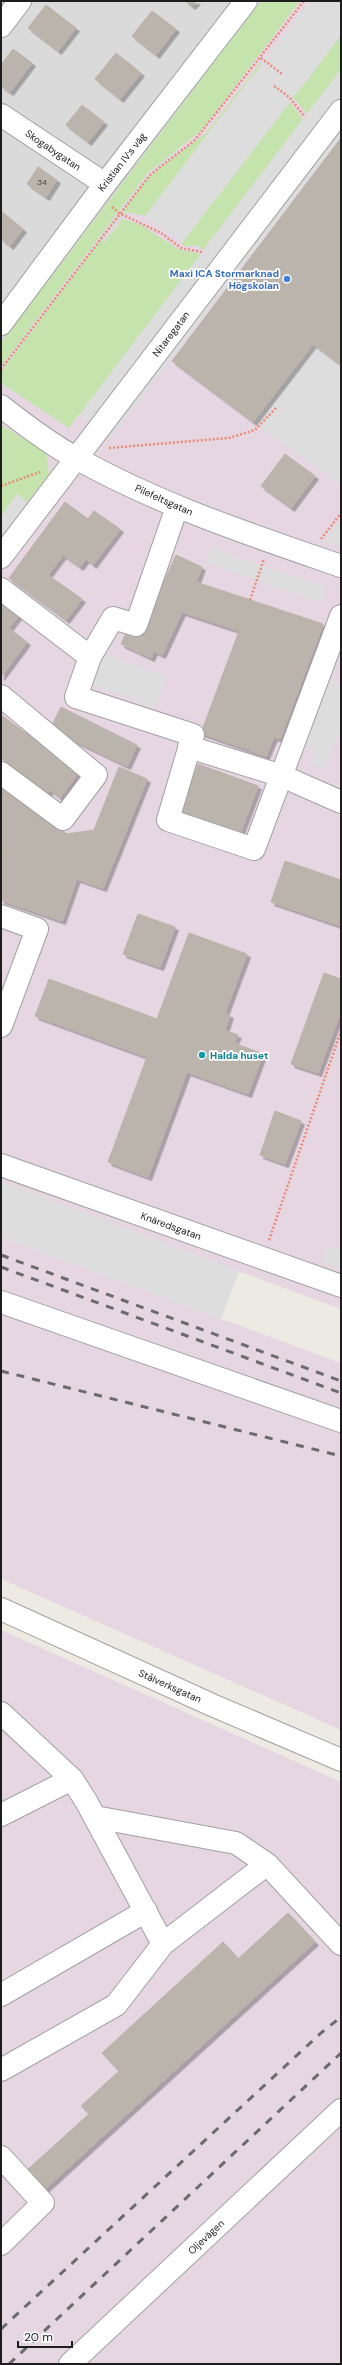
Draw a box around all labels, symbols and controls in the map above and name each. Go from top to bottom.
street label: Skogabygatan [23,127,84,174]
street label: Kristian IV:s väg [95,130,149,194]
house number: 34 [37,177,47,187]
place label: Maxi ICA Stormarknad Högskolan [170,267,279,292]
marker: Maxi ICA Stormarknad Högskolan [282,274,292,284]
street label: Nitaregatan [150,308,193,359]
street label: Pilefeltsgatan [133,481,195,519]
place label: Halda huset [210,1049,268,1062]
marker: Halda huset [197,1050,207,1060]
street label: Knäredsgatan [139,1209,203,1243]
street label: Stålverksgatan [137,1666,204,1706]
street label: Oljevägen [185,2217,227,2257]
scale bar [18,2323,72,2349]
text: 20 m [24,2329,53,2345]

